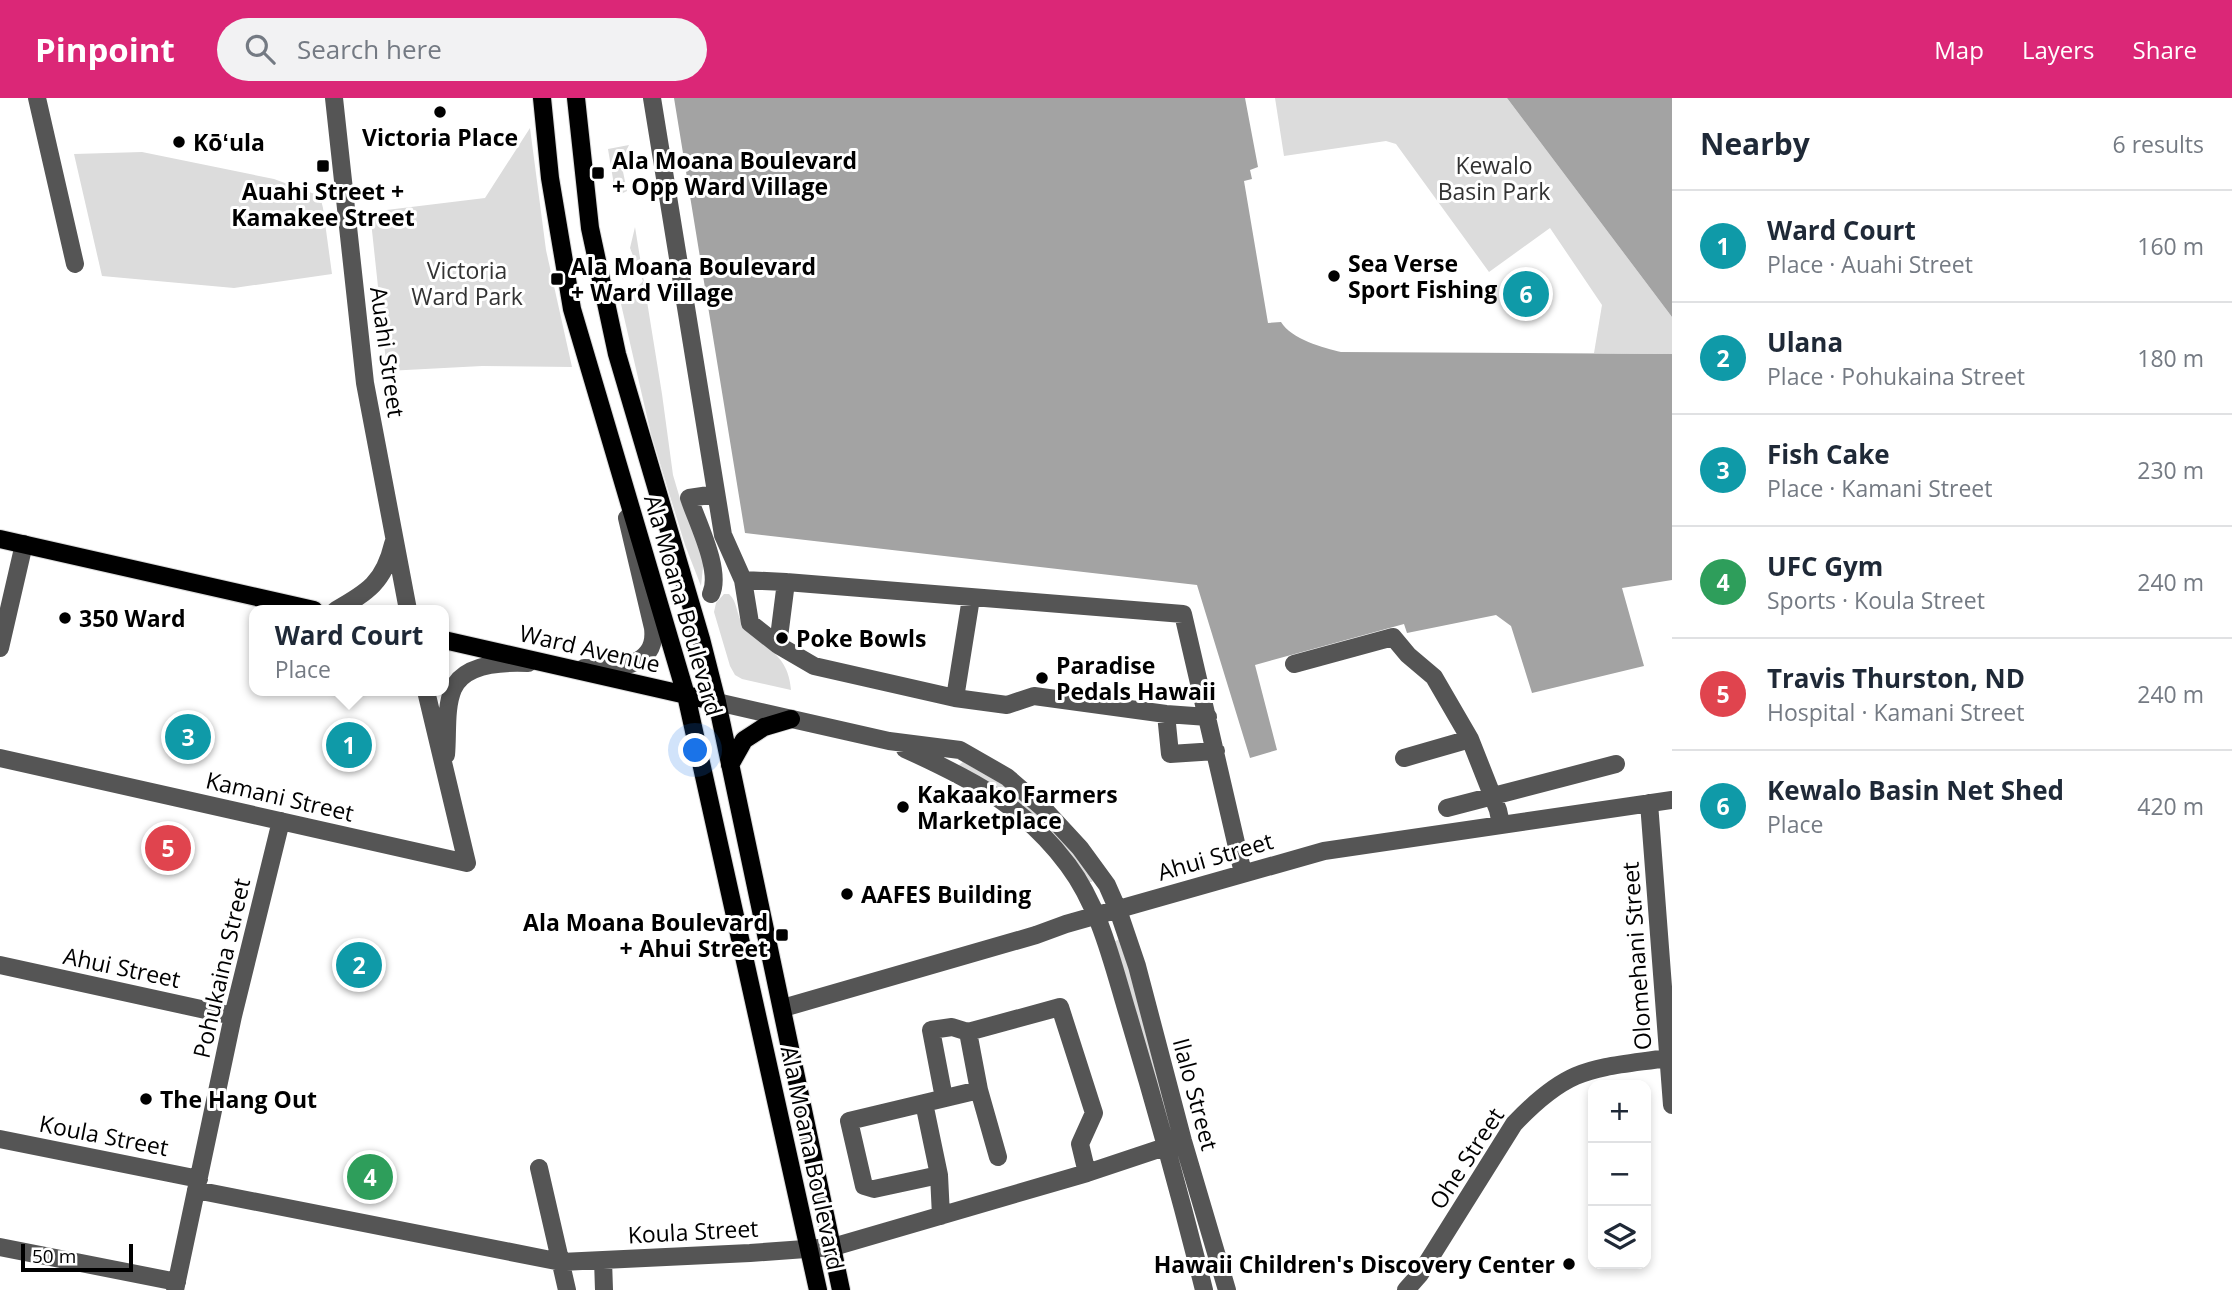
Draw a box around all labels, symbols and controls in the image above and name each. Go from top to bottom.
search box [217,18,707,81]
text: Pinpoint [35,27,175,72]
icon: search [241,30,279,68]
text: Search here [297,31,442,67]
text: Map [1934,33,1984,66]
text: Layers [2022,33,2095,66]
text: Share [2133,33,2197,66]
marker: Victoria Place [432,104,448,120]
place label: Victoria Place [362,121,518,153]
text: Nearby [1700,123,1810,164]
place label: Kōʻula [193,126,265,158]
text: 6 results [2113,128,2204,160]
marker: Kōʻula [171,134,187,150]
place label: Ala Moana Boulevard + Opp Ward Village [612,144,857,202]
park label: Kewalo Basin Park [1438,149,1550,207]
marker: Auahi Street + Kamakee Street [315,158,331,174]
marker: Ala Moana Boulevard + Opp Ward Village [590,165,606,181]
place label: Auahi Street + Kamakee Street [231,175,415,233]
text: Ward Court [1767,212,1916,248]
text: 1 [1716,230,1730,262]
text: 160 m [2137,230,2204,262]
place label: Sea Verse Sport Fishing [1348,247,1497,305]
text: Place · Auahi Street [1767,248,1973,280]
place label: Ala Moana Boulevard + Ward Village [571,250,816,308]
park label: Victoria Ward Park [411,254,523,312]
marker: Sea Verse Sport Fishing [1326,268,1342,284]
pin: 6 [1503,268,1549,320]
marker: Ala Moana Boulevard + Ward Village [549,271,565,287]
street label: Auahi Street [363,285,413,419]
text: Ulana [1767,324,1843,360]
text: 2 [1716,342,1730,374]
text: 180 m [2137,342,2204,374]
text: Place · Pohukaina Street [1767,360,2025,392]
text: Fish Cake [1767,436,1890,472]
text: 3 [1716,454,1730,486]
text: 230 m [2137,454,2204,486]
text: Place · Kamani Street [1767,472,1992,504]
street label: Ala Moana Boulevard [637,491,731,719]
text: UFC Gym [1767,548,1883,584]
text: 4 [1716,566,1730,598]
text: 240 m [2137,566,2204,598]
text: Sports · Koula Street [1767,584,1985,616]
place label: 350 Ward [79,602,186,634]
popup [249,605,449,696]
marker: 350 Ward [57,610,73,626]
street label: Ward Avenue [516,616,664,680]
text: Ward Court [275,617,423,653]
place label: Poke Bowls [796,622,926,654]
marker: Poke Bowls [774,630,790,646]
place label: Paradise Pedals Hawaii [1056,649,1216,707]
text: Place [275,653,331,685]
text: Travis Thurston, ND [1767,660,2025,696]
marker: Paradise Pedals Hawaii [1034,670,1050,686]
text: 5 [1716,678,1730,710]
text: 240 m [2137,678,2204,710]
text: Hospital · Kamani Street [1767,696,2024,728]
pin: 3 [165,711,211,763]
pin: 1 [326,719,372,771]
your location [678,733,712,767]
street label: Kamani Street [203,763,357,829]
text: Kewalo Basin Net Shed [1767,772,2064,808]
place label: Kakaako Farmers Marketplace [917,778,1118,836]
text: 6 [1716,790,1730,822]
text: 420 m [2137,790,2204,822]
marker: Kakaako Farmers Marketplace [895,799,911,815]
text: Place [1767,808,1823,840]
pin: 5 [145,822,191,874]
street label: Ahui Street [1153,824,1277,888]
street label: Olomehani Street [1613,861,1659,1051]
street label: Pohukaina Street [185,875,257,1061]
place label: AAFES Building [861,878,1031,910]
marker: AAFES Building [839,886,855,902]
place label: Ala Moana Boulevard + Ahui Street [523,906,768,964]
marker: Ala Moana Boulevard + Ahui Street [774,927,790,943]
street label: Ahui Street [61,939,183,995]
pin: 2 [336,939,382,991]
street label: Ilalo Street [1166,1034,1226,1154]
street label: Ala Moana Boulevard [774,1043,852,1273]
map controls [1588,1080,1651,1269]
button: + [1588,1080,1651,1143]
place label: The Hang Out [160,1083,317,1115]
marker: The Hang Out [138,1091,154,1107]
street label: Ohe Street [1421,1101,1511,1215]
street label: Koula Street [37,1107,171,1163]
button: − [1588,1143,1651,1206]
pin: 4 [347,1151,393,1203]
button: layers [1588,1206,1651,1269]
street label: Koula Street [627,1212,759,1250]
scale bar [21,1241,133,1273]
text: 50 m [32,1243,76,1269]
place label: Hawaii Children's Discovery Center [1154,1248,1555,1280]
marker: Hawaii Children's Discovery Center [1561,1256,1577,1272]

